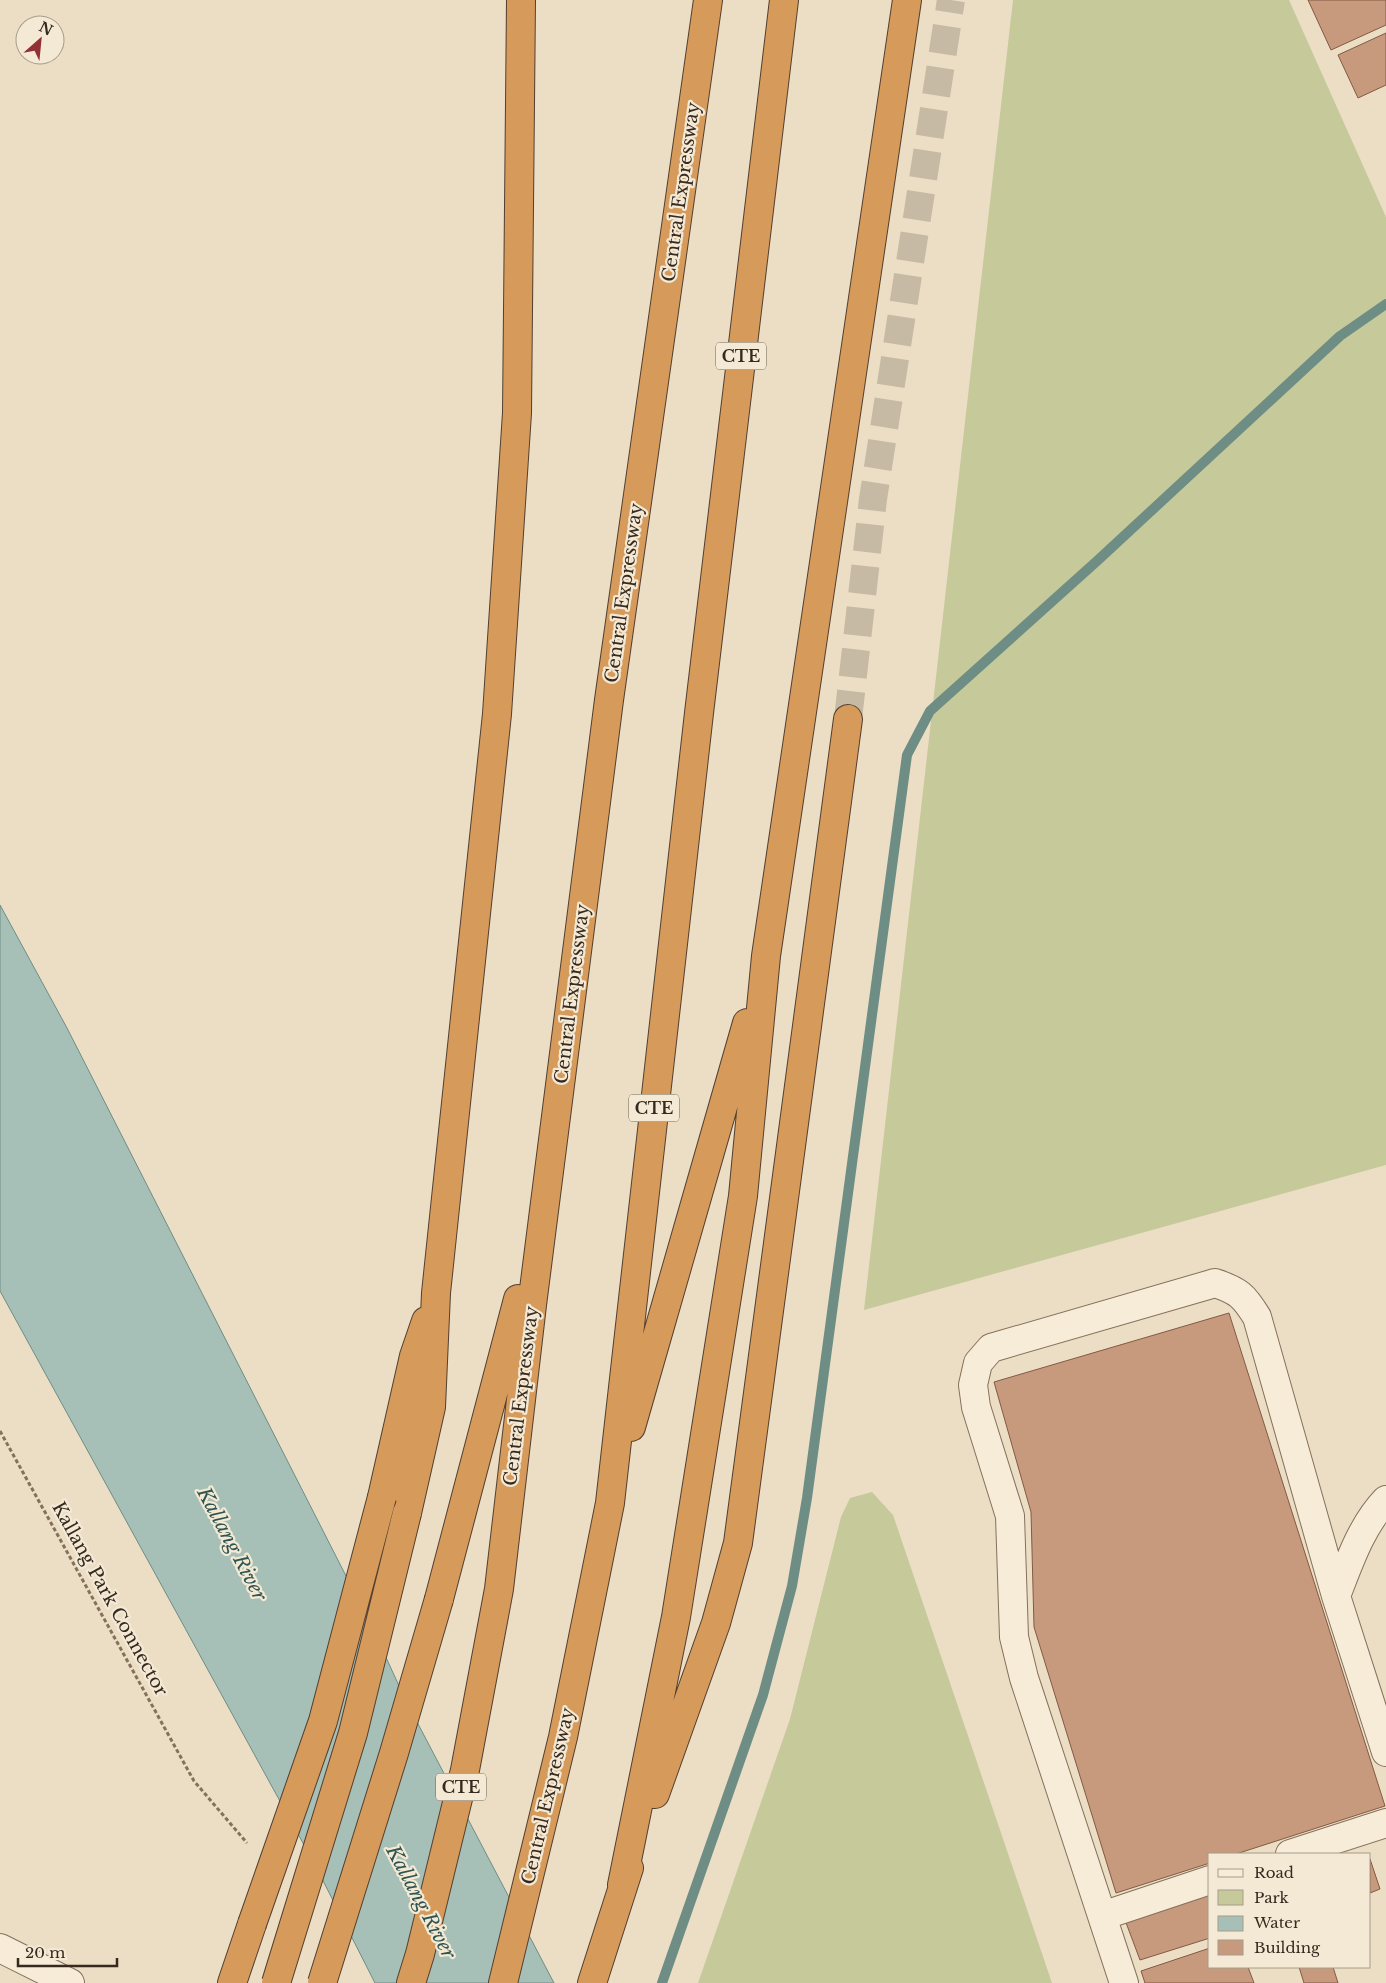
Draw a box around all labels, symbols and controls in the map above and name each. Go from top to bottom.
north arrow [15,15,65,65]
text: N [36,17,56,39]
street label: Central Expressway [658,100,705,283]
road number: CTE [716,342,766,370]
street label: Central Expressway [601,501,648,684]
street label: Central Expressway [550,902,594,1085]
road number: CTE [629,1094,679,1122]
street label: Central Expressway [499,1304,543,1487]
water label: Kallang River [192,1482,272,1606]
street label: Kallang Park Connector [47,1498,173,1700]
street label: Central Expressway [517,1705,579,1887]
road number: CTE [436,1774,486,1800]
water label: Kallang River [381,1840,461,1964]
legend [1208,1853,1371,1968]
text: Road [1254,1863,1294,1882]
text: Park [1254,1888,1290,1907]
text: Water [1253,1913,1301,1932]
scale bar [18,1936,116,1968]
text: Building [1254,1938,1321,1957]
text: 20 m [25,1943,65,1962]

